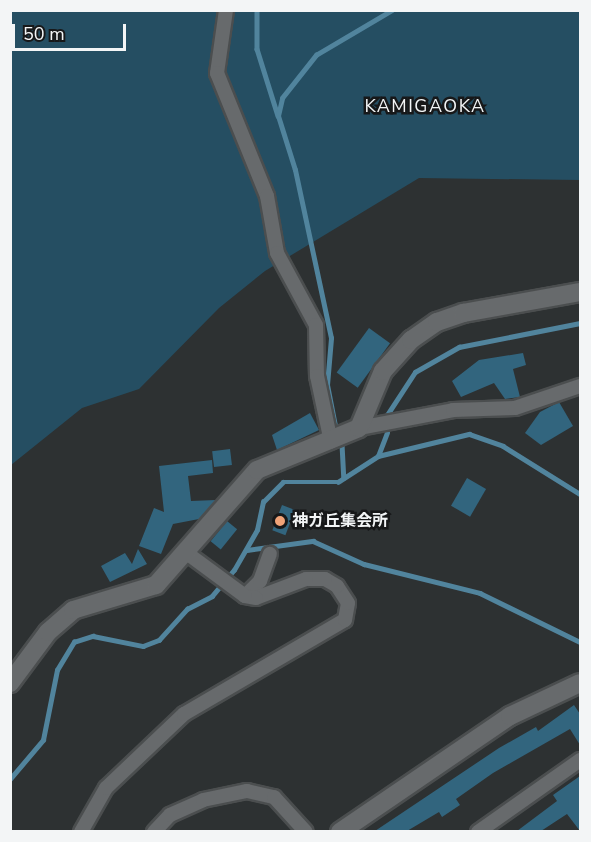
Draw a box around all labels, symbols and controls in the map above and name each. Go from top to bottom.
scale bar [15,12,129,50]
text: 50 m [23,22,65,46]
district label: KAMIGAOKA [364,95,486,117]
place label: 神ガ丘集会所 [292,511,388,531]
marker: 神ガ丘集会所 [273,514,287,528]

